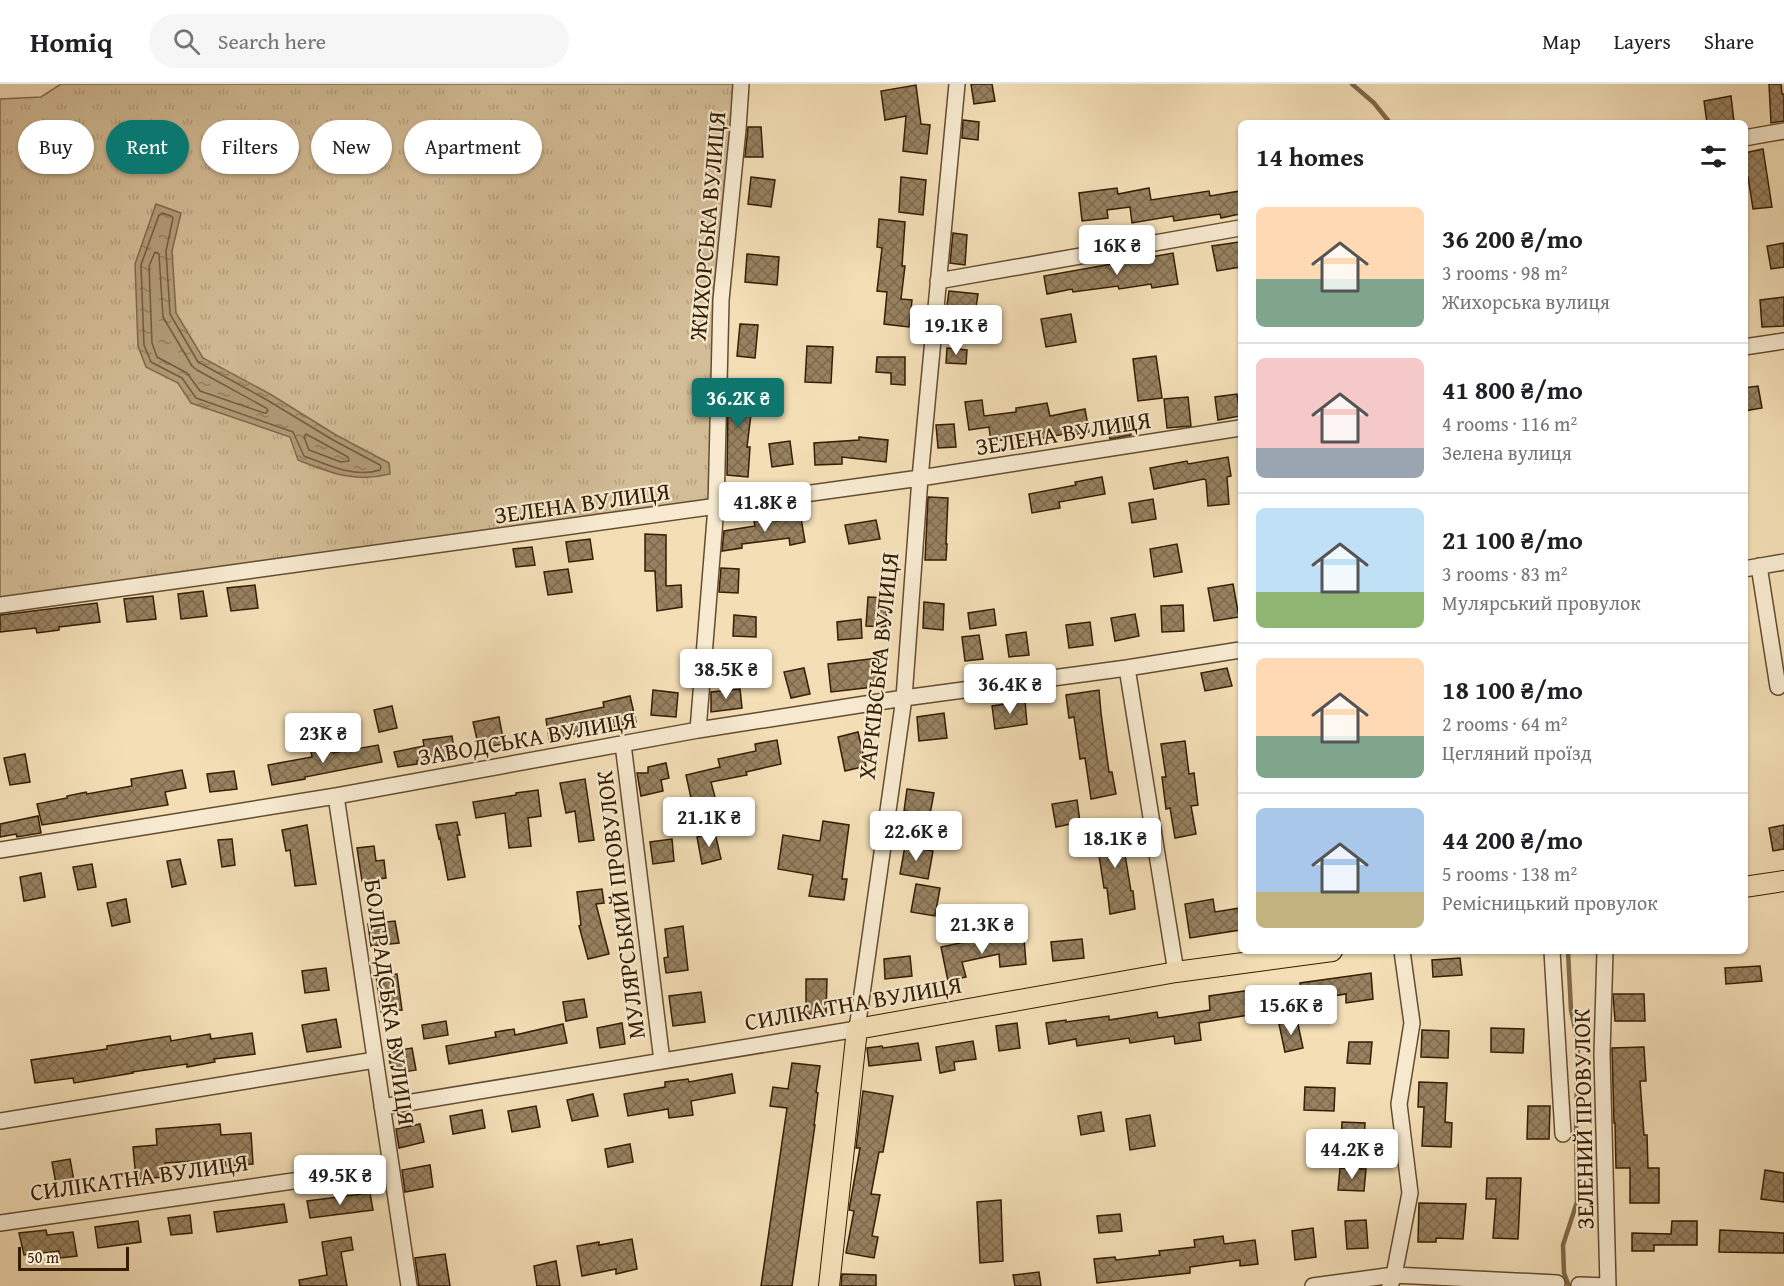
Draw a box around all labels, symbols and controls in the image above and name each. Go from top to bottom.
search box [149,14,569,68]
text: Homiq [30,21,113,62]
icon: search [170,25,203,58]
text: Search here [218,25,326,57]
text: Map [1542,26,1581,57]
text: Layers [1614,26,1671,57]
text: Share [1704,26,1754,57]
street label: ЖИХОРСЬКА ВУЛИЦЯ [679,110,734,343]
chip: Buy [18,120,94,174]
chip: Rent [106,120,189,174]
chip: Filters [201,120,299,174]
chip: New [311,120,392,174]
chip: Apartment [404,120,542,174]
text: 14 homes [1256,137,1364,176]
icon: filters [1697,140,1730,173]
text: 36 200 ₴/mo [1442,219,1583,258]
pin: 16K ₴ [1075,225,1159,276]
text: 16K ₴ [1093,230,1141,259]
icon: home [1304,231,1376,303]
text: 3 rooms · 98 m² [1442,258,1568,287]
text: Жихорська вулиця [1442,287,1610,316]
pin: 19.1K ₴ [901,305,1011,356]
text: 19.1K ₴ [924,310,988,339]
text: 41 800 ₴/mo [1442,370,1583,409]
pin: 36.2K ₴ [683,378,793,429]
icon: home [1304,382,1376,454]
text: 36.2K ₴ [706,383,770,412]
street label: ЗЕЛЕНА ВУЛИЦЯ [973,402,1153,464]
text: 4 rooms · 116 m² [1442,409,1577,438]
text: Зелена вулиця [1442,438,1572,467]
street label: ЗЕЛЕНА ВУЛИЦЯ [492,473,672,533]
pin: 41.8K ₴ [710,482,820,533]
text: 41.8K ₴ [733,487,797,516]
text: 21 100 ₴/mo [1442,520,1583,559]
icon: home [1304,532,1376,604]
street label: ХАРКІВСЬКА ВУЛИЦЯ [849,551,907,781]
text: 3 rooms · 83 m² [1442,559,1568,588]
text: Мулярський провулок [1442,588,1641,617]
pin: 38.5K ₴ [671,649,781,700]
text: 38.5K ₴ [694,654,758,683]
pin: 36.4K ₴ [955,664,1065,715]
text: 36.4K ₴ [978,669,1042,698]
text: 18 100 ₴/mo [1442,670,1583,709]
icon: home [1304,682,1376,754]
street label: ЗАВОДСЬКА ВУЛИЦЯ [415,702,639,774]
text: 2 rooms · 64 m² [1442,709,1568,738]
pin: 23K ₴ [281,713,365,764]
text: 23K ₴ [299,718,347,747]
text: Цегляний проїзд [1442,738,1592,767]
street label: МУЛЯРСЬКИЙ ПРОВУЛОК [586,769,654,1041]
pin: 21.1K ₴ [654,797,764,848]
text: 21.1K ₴ [677,802,741,831]
pin: 22.6K ₴ [861,811,971,862]
text: 22.6K ₴ [884,816,948,845]
pin: 18.1K ₴ [1060,818,1170,869]
text: 44 200 ₴/mo [1442,820,1583,859]
text: 18.1K ₴ [1083,823,1147,852]
icon: home [1304,832,1376,904]
text: 5 rooms · 138 m² [1442,859,1577,888]
street label: БОЛГРАДСЬКА ВУЛИЦЯ [355,877,425,1127]
text: Ремісницький провулок [1442,888,1658,917]
pin: 21.3K ₴ [927,904,1037,955]
text: 21.3K ₴ [950,909,1014,938]
street label: СИЛІКАТНА ВУЛИЦЯ [742,967,964,1039]
pin: 15.6K ₴ [1236,985,1346,1036]
text: 15.6K ₴ [1259,990,1323,1019]
street label: ЗЕЛЕНИЙ ПРОВУЛОК [1564,1008,1602,1230]
pin: 44.2K ₴ [1297,1129,1407,1180]
text: 44.2K ₴ [1320,1134,1384,1163]
street label: СИЛІКАТНА ВУЛИЦЯ [28,1144,250,1210]
pin: 49.5K ₴ [285,1155,395,1206]
text: 49.5K ₴ [308,1160,372,1189]
scale bar [18,1244,129,1272]
text: 50 m [27,1245,59,1269]

